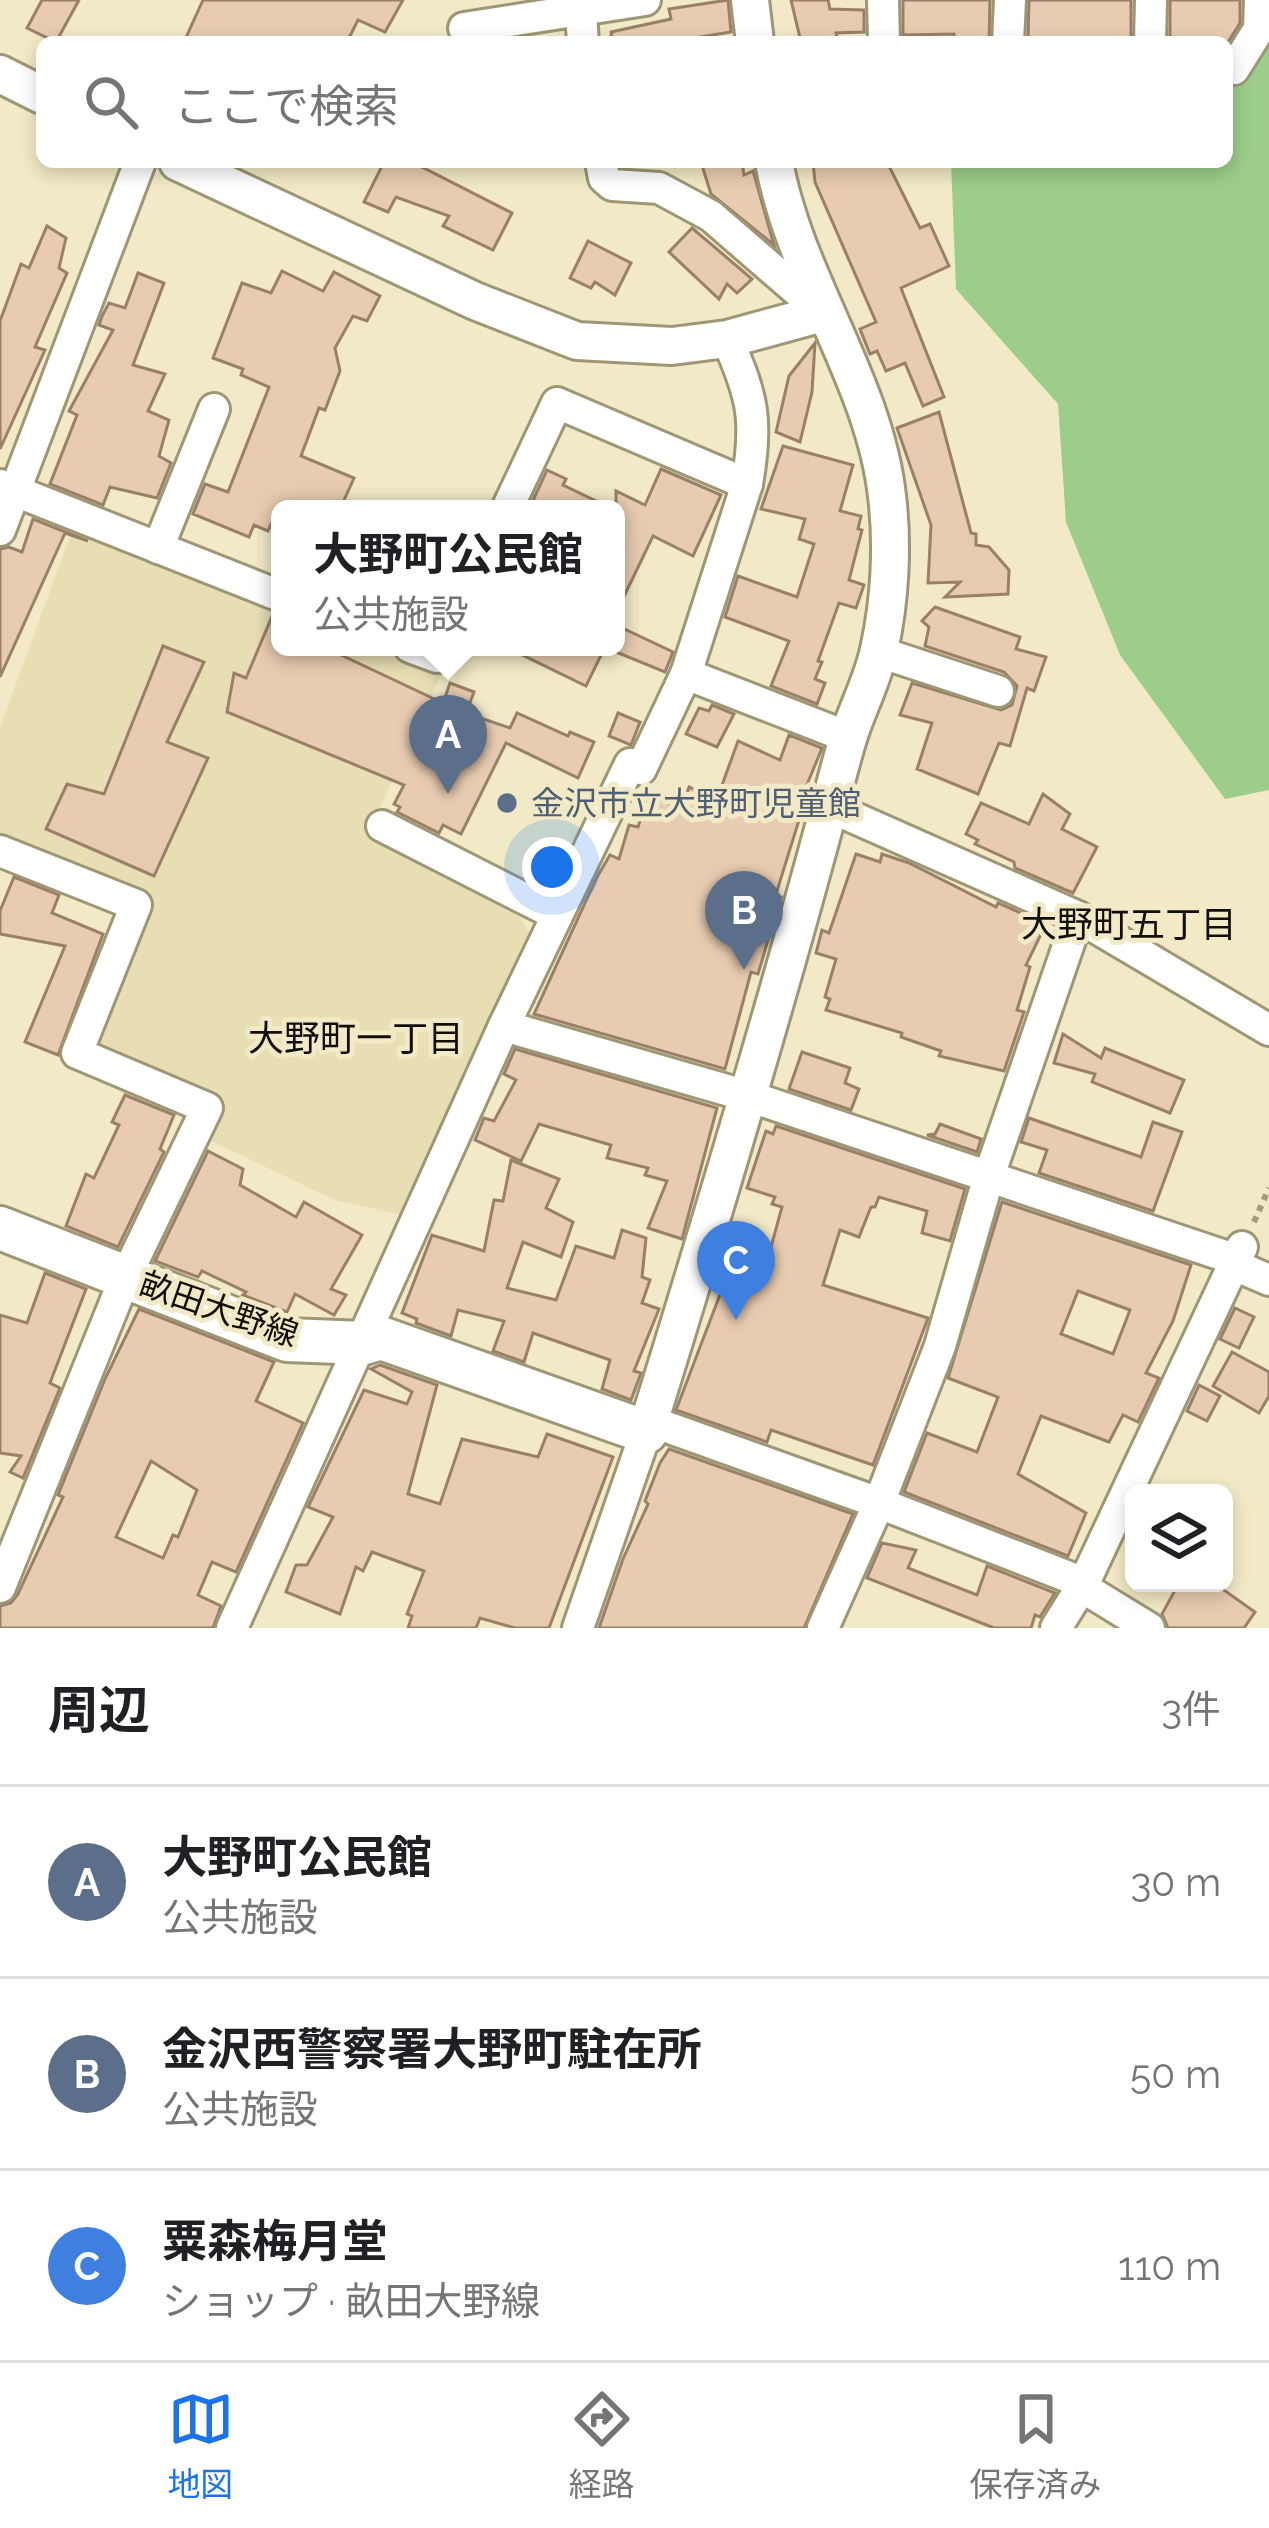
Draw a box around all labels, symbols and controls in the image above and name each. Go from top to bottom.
search box [36,36,1233,168]
icon: search [78,69,144,135]
text: ここで検索 [174,80,399,133]
popup [271,500,625,656]
text: 大野町公民館 [313,528,583,581]
text: 公共施設 [313,591,469,637]
pin: A [409,695,487,794]
place label: 金沢市立大野町児童館 [531,784,861,823]
marker: 金沢市立大野町児童館 [494,790,520,816]
your location [522,837,582,897]
pin: B [705,871,783,970]
district label: 大野町五丁目 [1021,903,1237,945]
district label: 大野町一丁目 [248,1017,464,1059]
pin: C [697,1221,775,1320]
street label: 畝田大野線 [135,1264,303,1354]
map controls [1125,1484,1233,1592]
button: layers [1125,1484,1233,1592]
text: 周辺 [48,1680,150,1740]
text: 3件 [1161,1686,1221,1732]
text: 大野町公民館 [162,1831,432,1884]
text: A [74,1859,100,1905]
text: 30 m [1131,1859,1221,1905]
text: 公共施設 [162,1894,318,1940]
text: 金沢西警察署大野町駐在所 [162,2023,702,2076]
text: B [74,2051,100,2097]
text: 50 m [1130,2051,1221,2097]
text: 公共施設 [162,2086,318,2132]
text: 粟森梅月堂 [162,2215,387,2268]
text: C [74,2243,100,2289]
text: 110 m [1118,2243,1221,2289]
text: ショップ · 畝田大野線 [162,2278,540,2324]
tab: 地図 [168,2386,234,2506]
tab: 経路 [569,2386,635,2506]
tab: 保存済み [970,2386,1102,2506]

